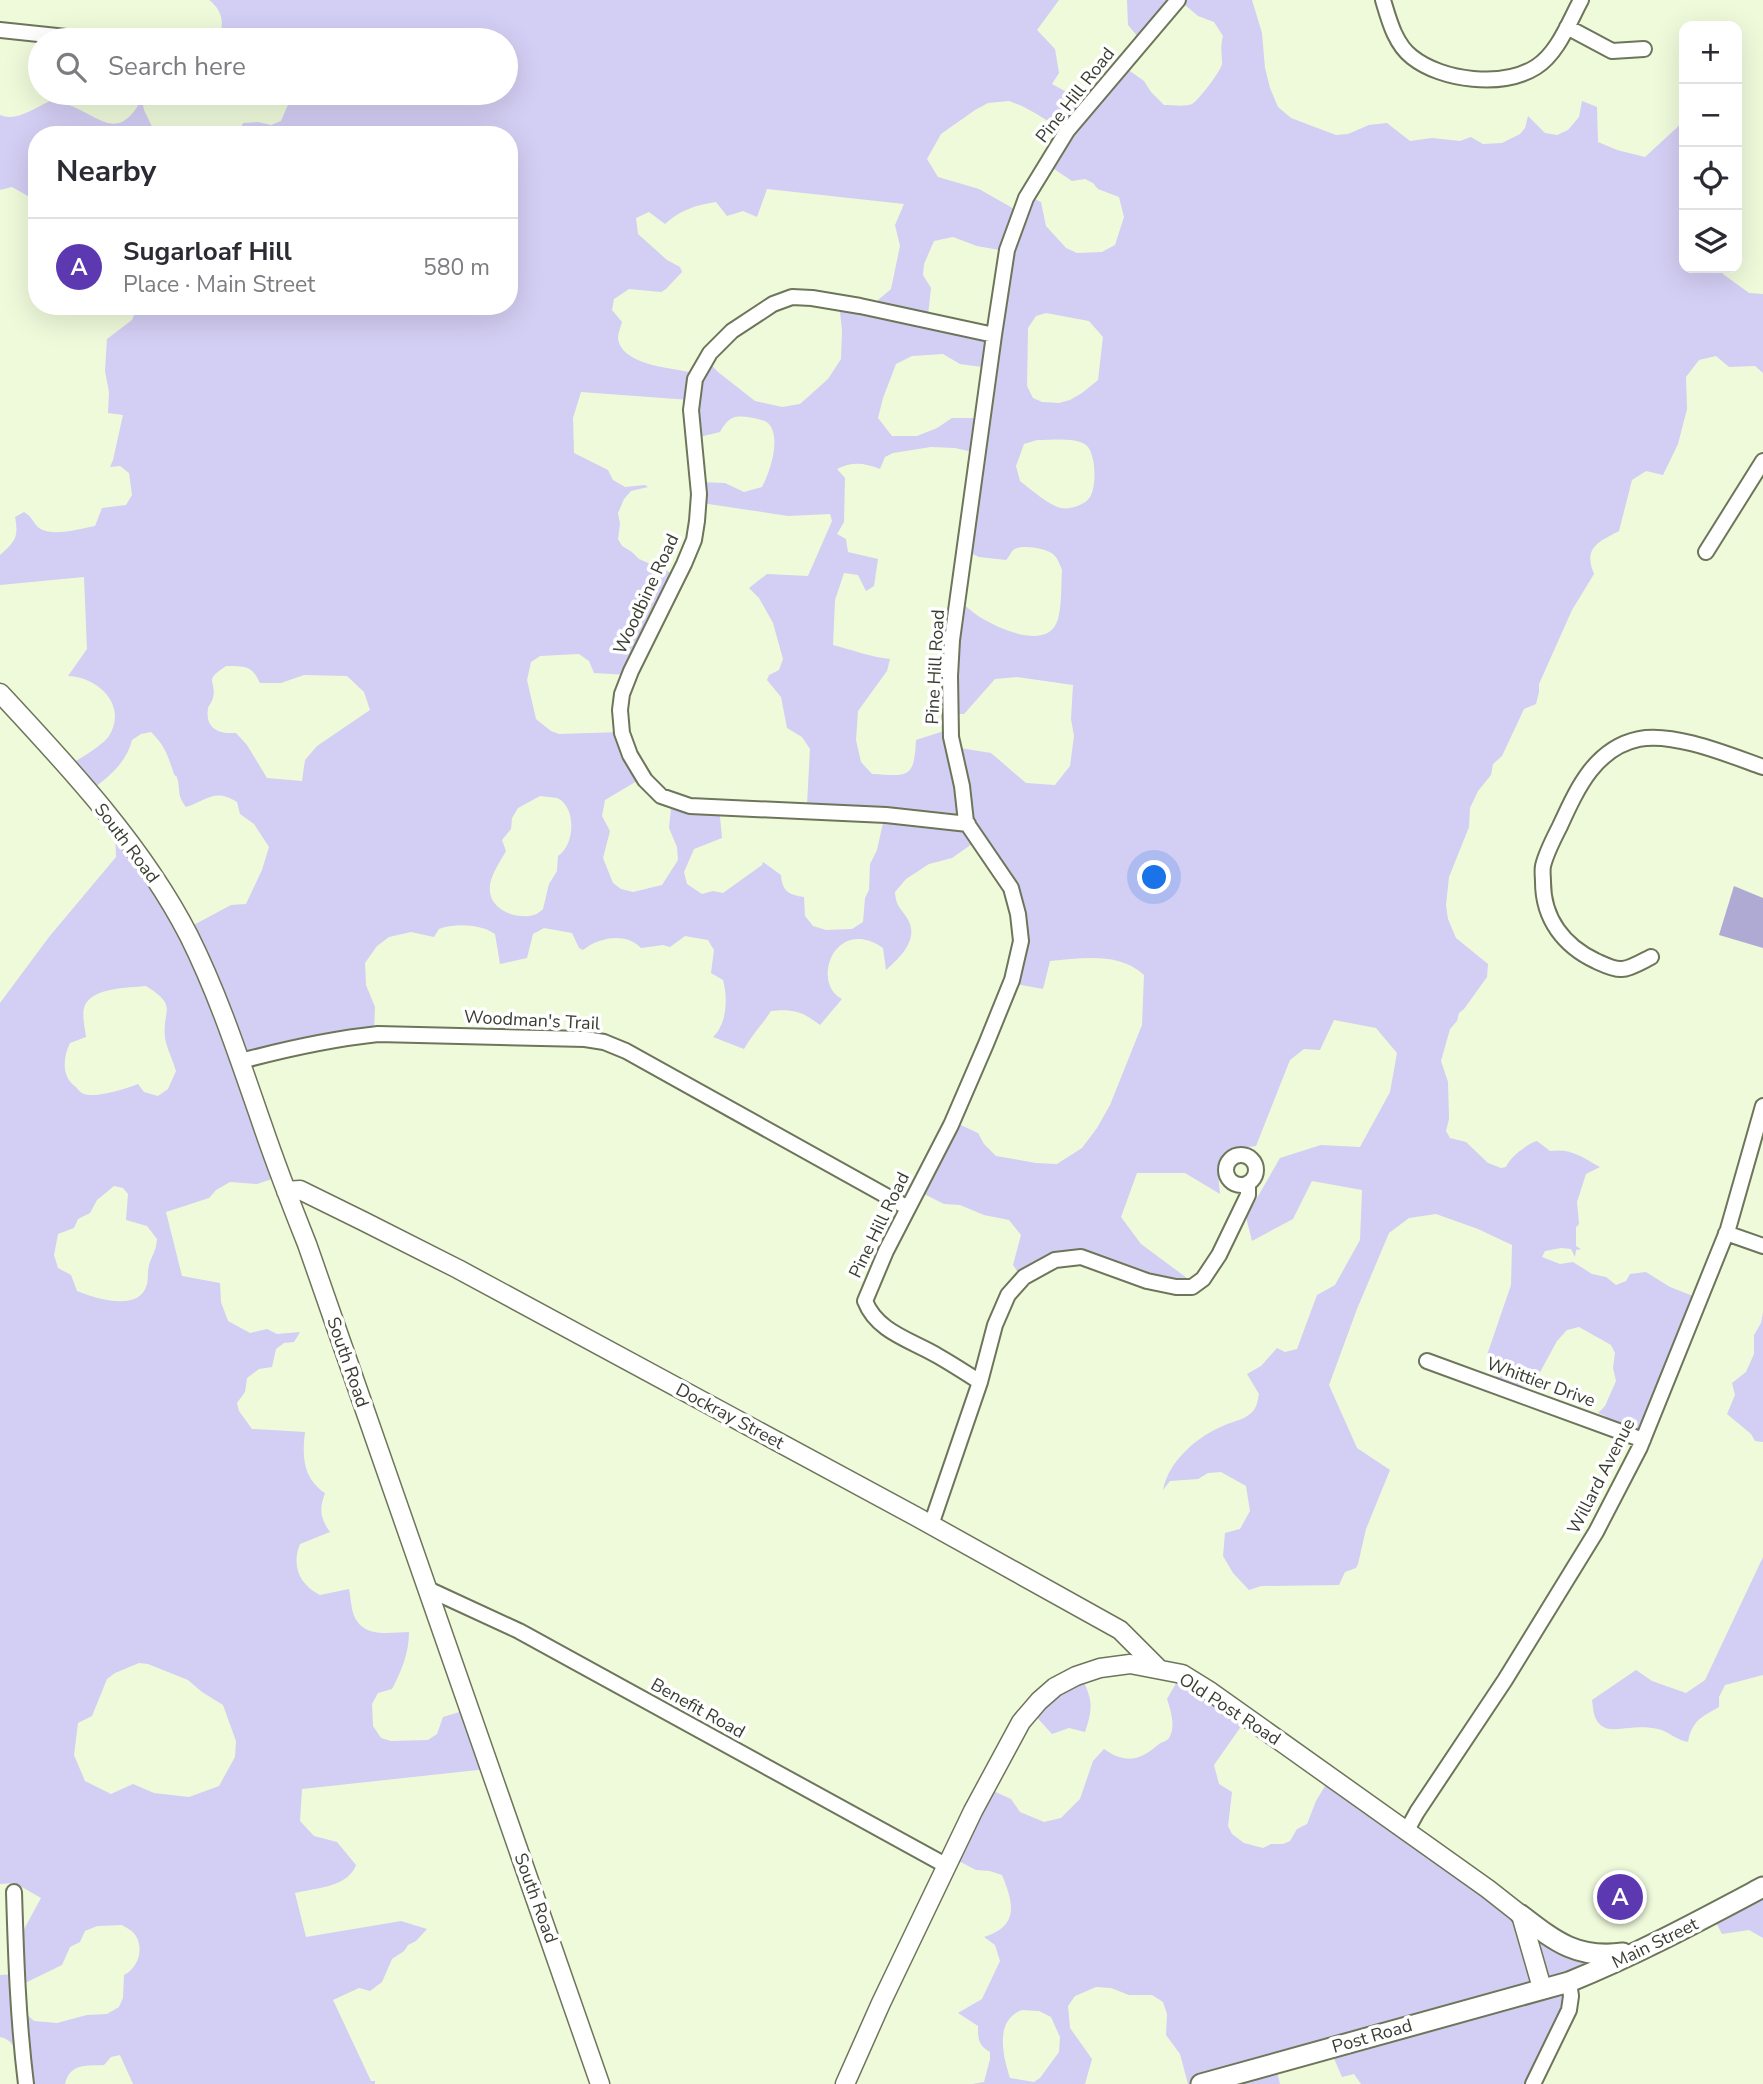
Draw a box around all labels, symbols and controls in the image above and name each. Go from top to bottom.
map controls [1679,21,1742,273]
button: + [1679,21,1742,84]
search box [28,28,518,105]
street label: Pine Hill Road [1030,42,1120,148]
icon: search [52,48,90,86]
text: Search here [108,49,246,84]
button: − [1679,84,1742,147]
button: locate [1679,147,1742,210]
text: Nearby [56,151,156,192]
button: layers [1679,210,1742,273]
text: Sugarloaf Hill [123,234,292,269]
text: A [70,252,88,283]
text: 580 m [423,252,490,283]
text: Place · Main Street [123,269,315,300]
street label: Woodbine Road [608,530,684,658]
street label: Pine Hill Road [920,609,950,725]
street label: South Road [89,798,165,888]
your location [1137,860,1171,894]
street label: Woodman's Trail [463,1004,601,1036]
street label: Pine Hill Road [843,1168,915,1282]
street label: South Road [321,1314,375,1410]
street label: Whittier Drive [1483,1351,1599,1413]
street label: Dockray Street [672,1377,789,1455]
street label: Willard Avenue [1562,1414,1640,1538]
street label: Old Post Road [1175,1667,1285,1751]
street label: Benefit Road [647,1672,749,1744]
street label: South Road [509,1850,563,1946]
pin: A [1597,1871,1643,1923]
street label: Main Street [1608,1912,1703,1974]
street label: Post Road [1329,2013,1415,2059]

